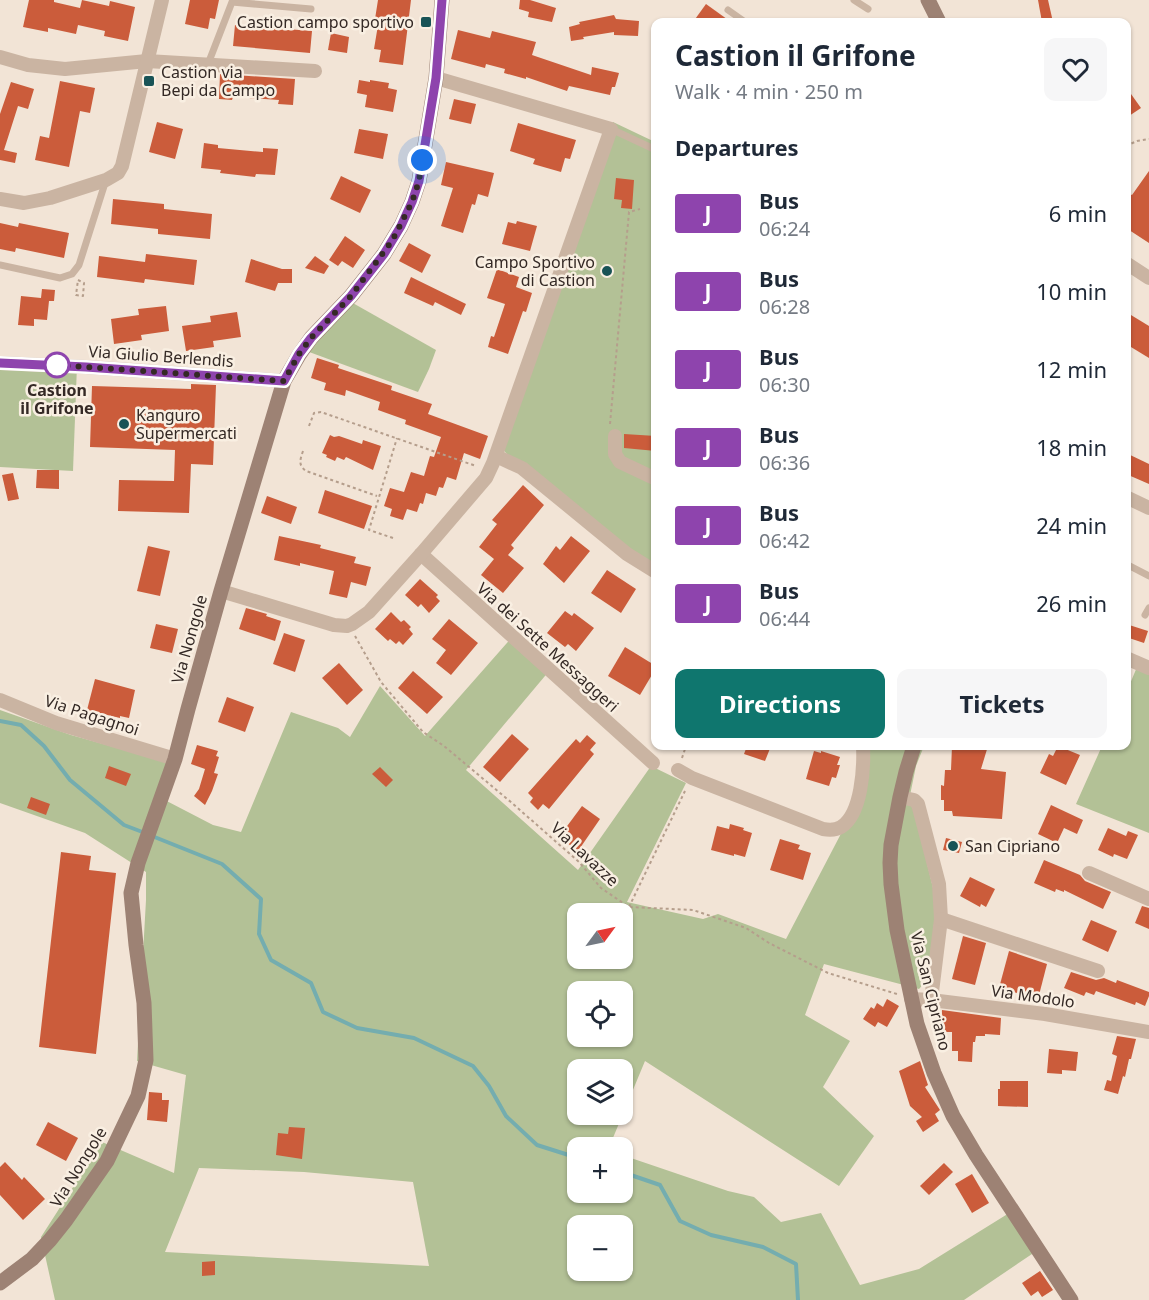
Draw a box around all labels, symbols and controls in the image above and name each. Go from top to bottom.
place label: Castion campo sportivo [237,11,414,33]
marker: Castion campo sportivo [419,15,433,29]
text: Castion il Grifone [675,36,916,74]
button: heart [1044,38,1107,101]
place label: Castion via Bepi da Campo [161,61,275,101]
marker: Castion via Bepi da Campo [142,74,156,88]
text: Walk · 4 min · 250 m [675,78,863,105]
text: Departures [675,132,799,162]
your location [407,145,437,175]
text: Bus [759,185,799,215]
text: 6 min [1049,198,1107,228]
text: J [705,199,711,227]
text: 06:24 [759,215,810,242]
place label: Campo Sportivo di Castion [475,251,595,291]
text: Bus [759,263,799,293]
marker: Campo Sportivo di Castion [600,264,614,278]
text: 10 min [1036,276,1107,306]
text: J [705,277,711,305]
text: 06:28 [759,293,810,320]
street label: Via Giulio Berlendis [88,340,234,372]
text: Bus [759,341,799,371]
marker: Castion il Grifone [44,352,70,378]
text: 12 min [1036,354,1107,384]
text: J [705,355,711,383]
text: 06:30 [759,371,810,398]
place label: Castion il Grifone [20,379,94,419]
place label: Kanguro Supermercati [136,404,237,444]
marker: Kanguro Supermercati [117,417,131,431]
text: Bus [759,419,799,449]
text: 18 min [1036,432,1107,462]
text: J [705,433,711,461]
text: 06:36 [759,449,810,476]
text: Bus [759,497,799,527]
text: 24 min [1036,510,1107,540]
text: J [705,511,711,539]
text: 06:42 [759,527,810,554]
text: Bus [759,575,799,605]
street label: Via dei Sette Messaggeri [472,577,624,717]
text: 26 min [1036,588,1107,618]
text: J [705,589,711,617]
street label: Via Nongole [166,592,212,686]
text: 06:44 [759,605,810,632]
button: Directions [675,669,885,738]
button: Tickets [897,669,1107,738]
street label: Via Pagagnoi [42,689,142,741]
street label: Via Lavazze [546,817,624,891]
place label: San Cipriano [965,835,1060,857]
marker: San Cipriano [946,839,960,853]
north arrow [567,903,633,969]
map controls [567,903,633,1281]
street label: Via San Cipriano [906,929,956,1053]
street label: Via Modolo [990,979,1076,1013]
button: locate [567,981,633,1047]
button: layers [567,1059,633,1125]
street label: Via Nongole [44,1122,112,1212]
button: + [567,1137,633,1203]
button: − [567,1215,633,1281]

